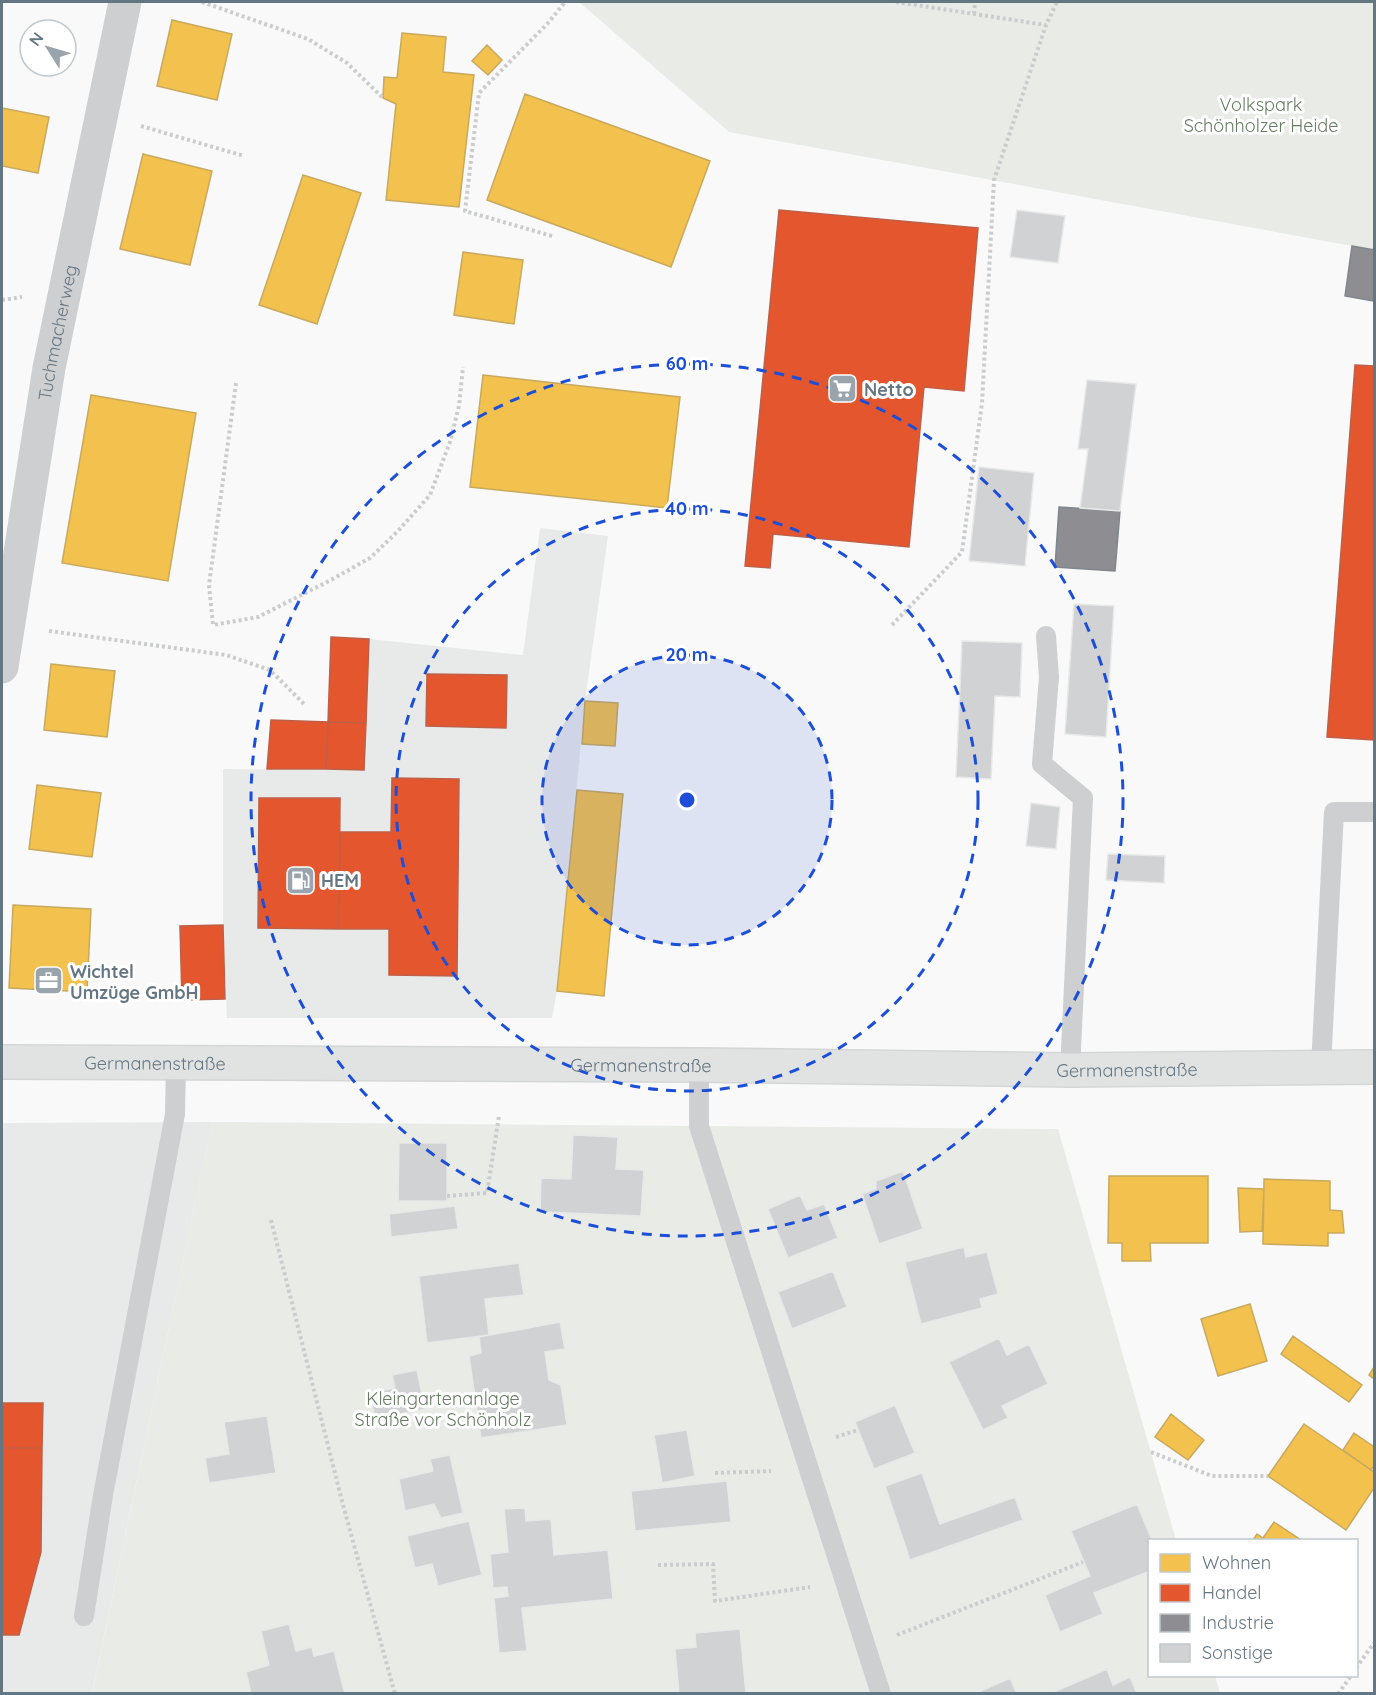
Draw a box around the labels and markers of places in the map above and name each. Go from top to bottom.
supermarket icon: Netto [827,373,859,405]
place label: Netto [864,378,914,401]
centre of rings [677,790,697,810]
fuel station icon: HEM [284,864,316,896]
place label: HEM [321,869,359,892]
place label: Wichtel Umzüge GmbH [70,960,199,1004]
office icon: Wichtel Umzüge GmbH [33,965,65,997]

